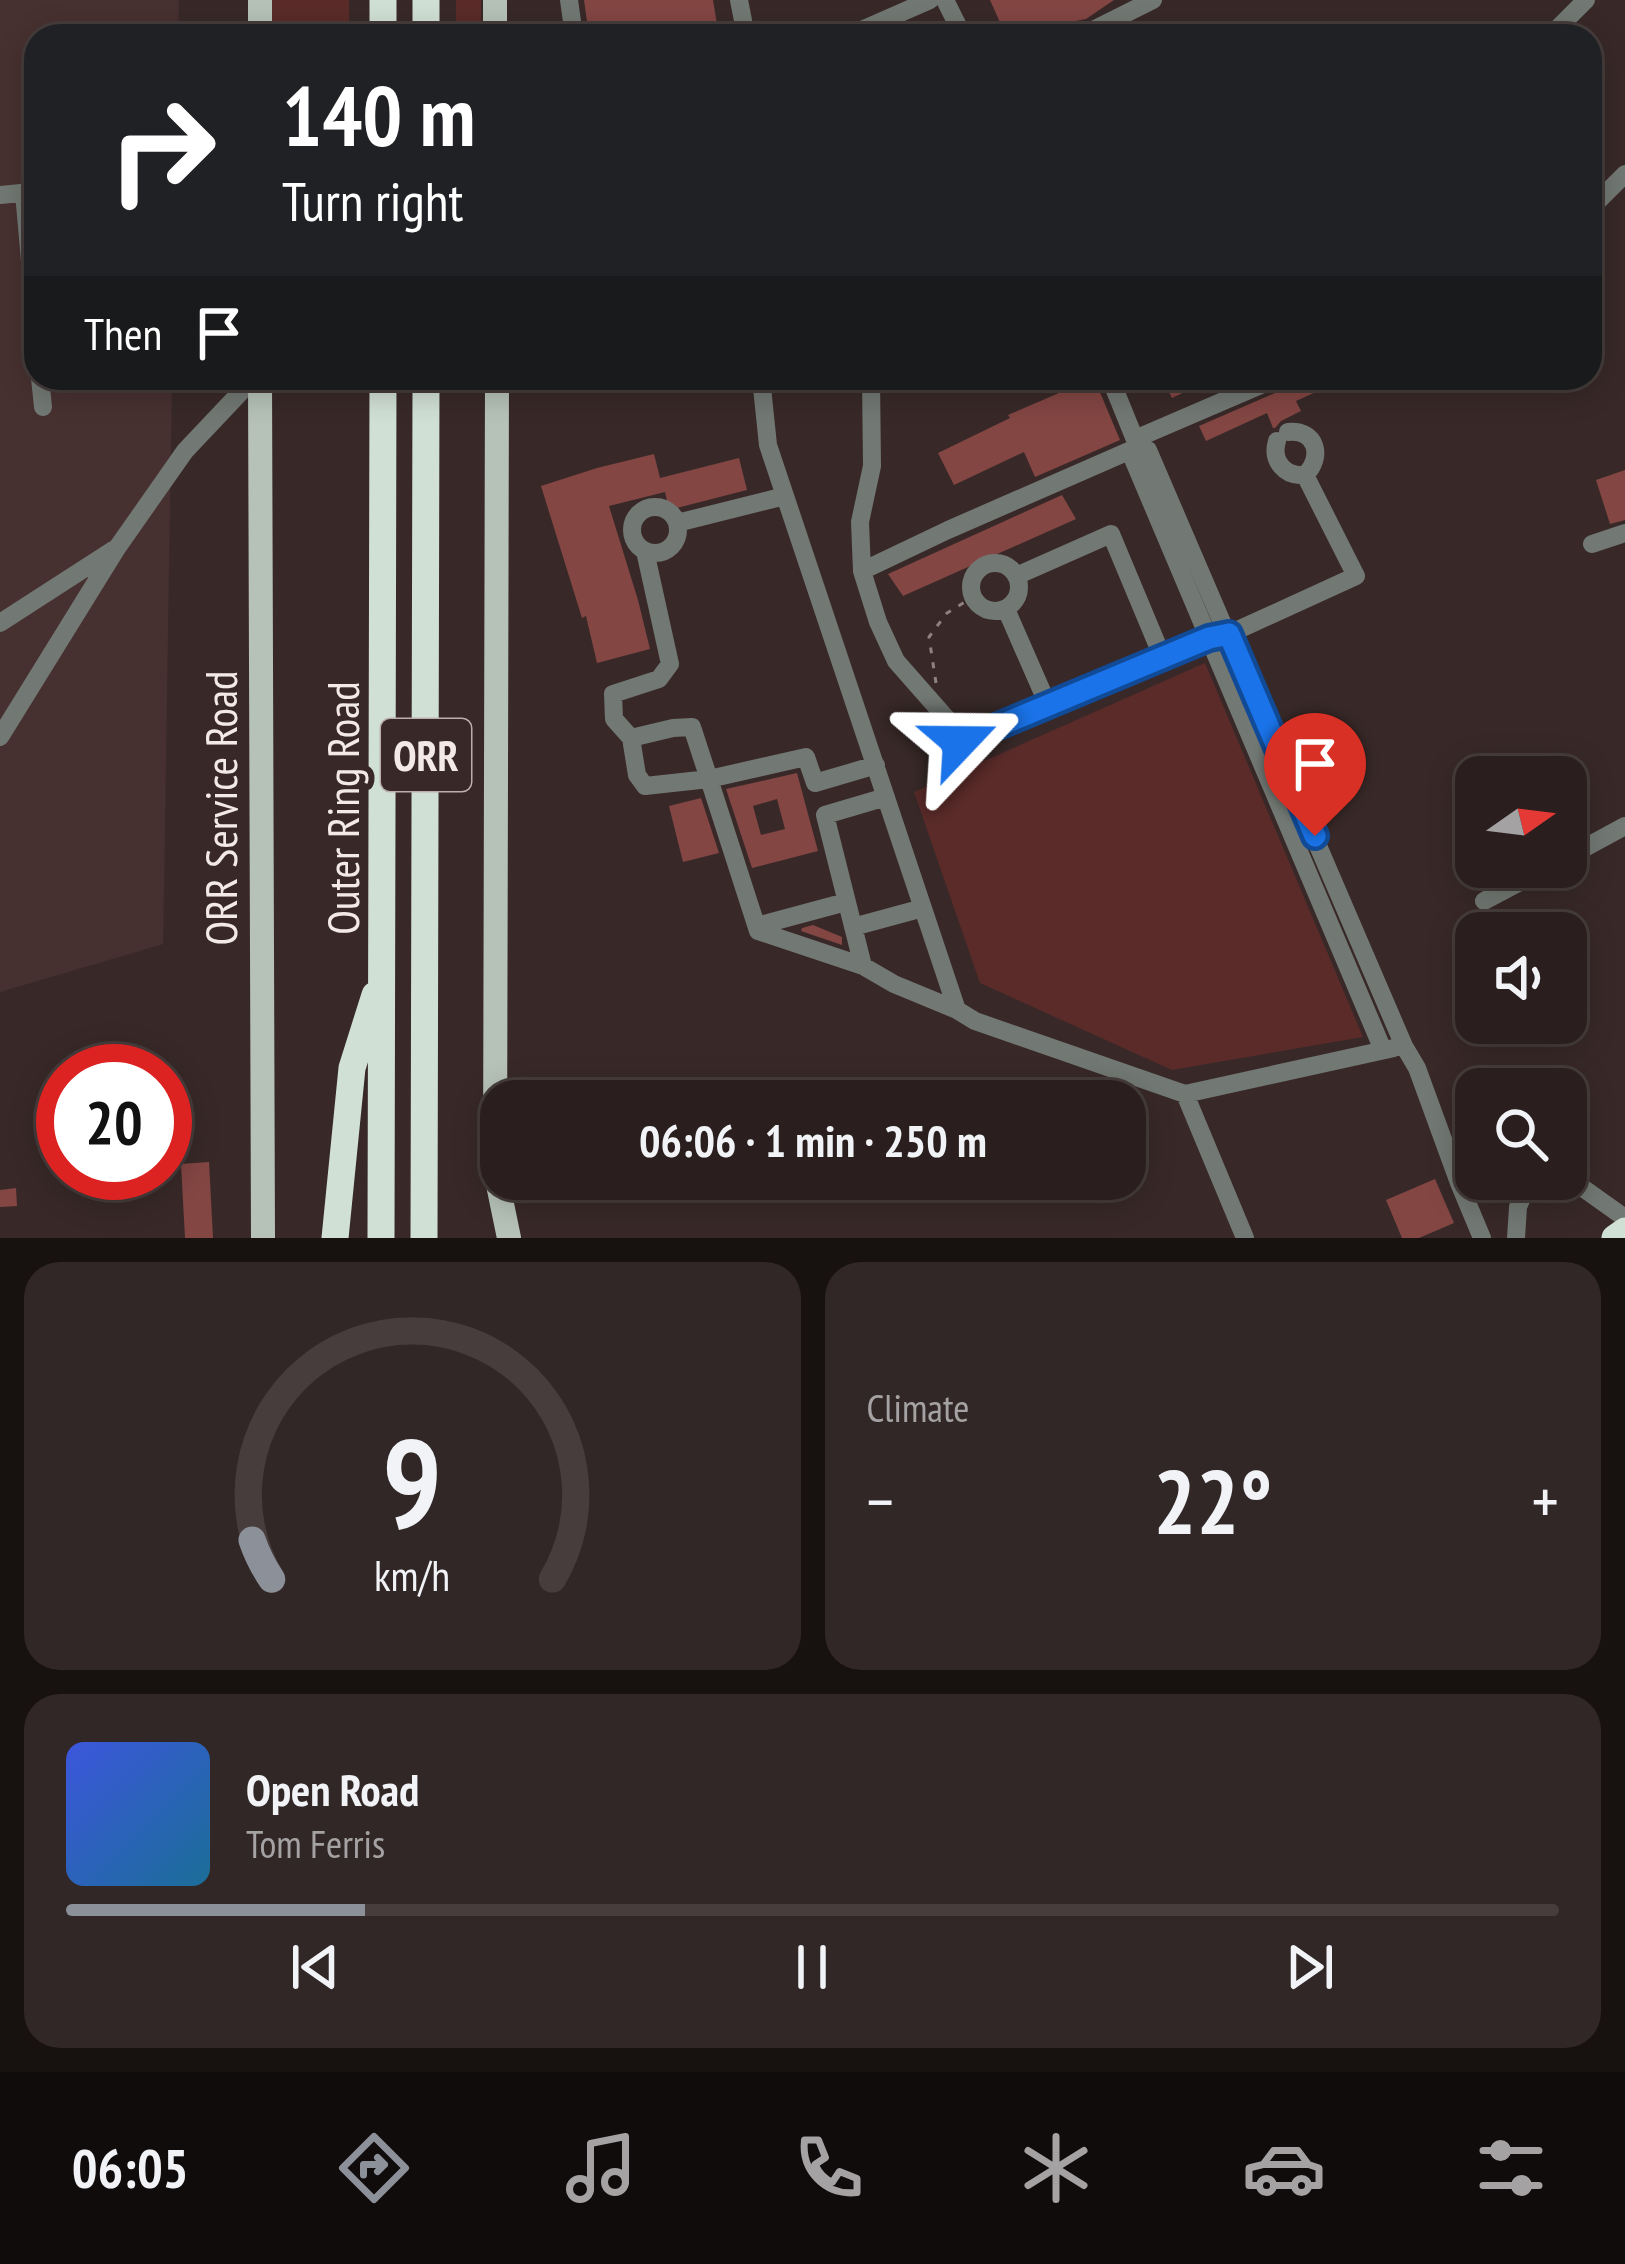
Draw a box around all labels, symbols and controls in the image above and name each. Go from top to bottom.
text: 140 m [282,60,475,169]
icon: right [84,72,240,228]
text: Turn right [282,166,463,236]
icon: arrive [186,300,252,366]
text: Then [84,304,162,362]
street label: ORR Service Road [191,671,249,946]
position arrow [897,679,1023,805]
street label: Outer Ring Road [313,681,371,935]
pin [1264,713,1366,836]
road number: ORR [381,719,471,791]
icon: arrive [1282,731,1348,797]
north arrow [1455,756,1587,888]
map controls [1455,756,1587,1200]
button: sound [1455,912,1587,1044]
speed limit sign: 20 [36,1044,192,1200]
button: search [1455,1068,1587,1200]
text: 06:06 · 1 min · 250 m [639,1111,987,1169]
text: Climate [867,1382,969,1433]
text: 9 [382,1401,442,1562]
text: 22° [1153,1442,1272,1559]
text: − [867,1458,894,1543]
text: + [1532,1458,1559,1543]
text: km/h [374,1547,450,1603]
text: Open Road [246,1760,419,1818]
text: Tom Ferris [246,1818,385,1869]
icon: previous [282,1934,348,2000]
icon: pause [779,1934,845,2000]
icon: next [1277,1934,1343,2000]
icon: directions [332,2126,416,2210]
icon: music [559,2126,643,2210]
icon: phone [787,2126,871,2210]
icon: climate [1014,2126,1098,2210]
icon: car [1242,2126,1326,2210]
icon: filters [1469,2126,1553,2210]
text: 06:05 [72,2133,189,2203]

